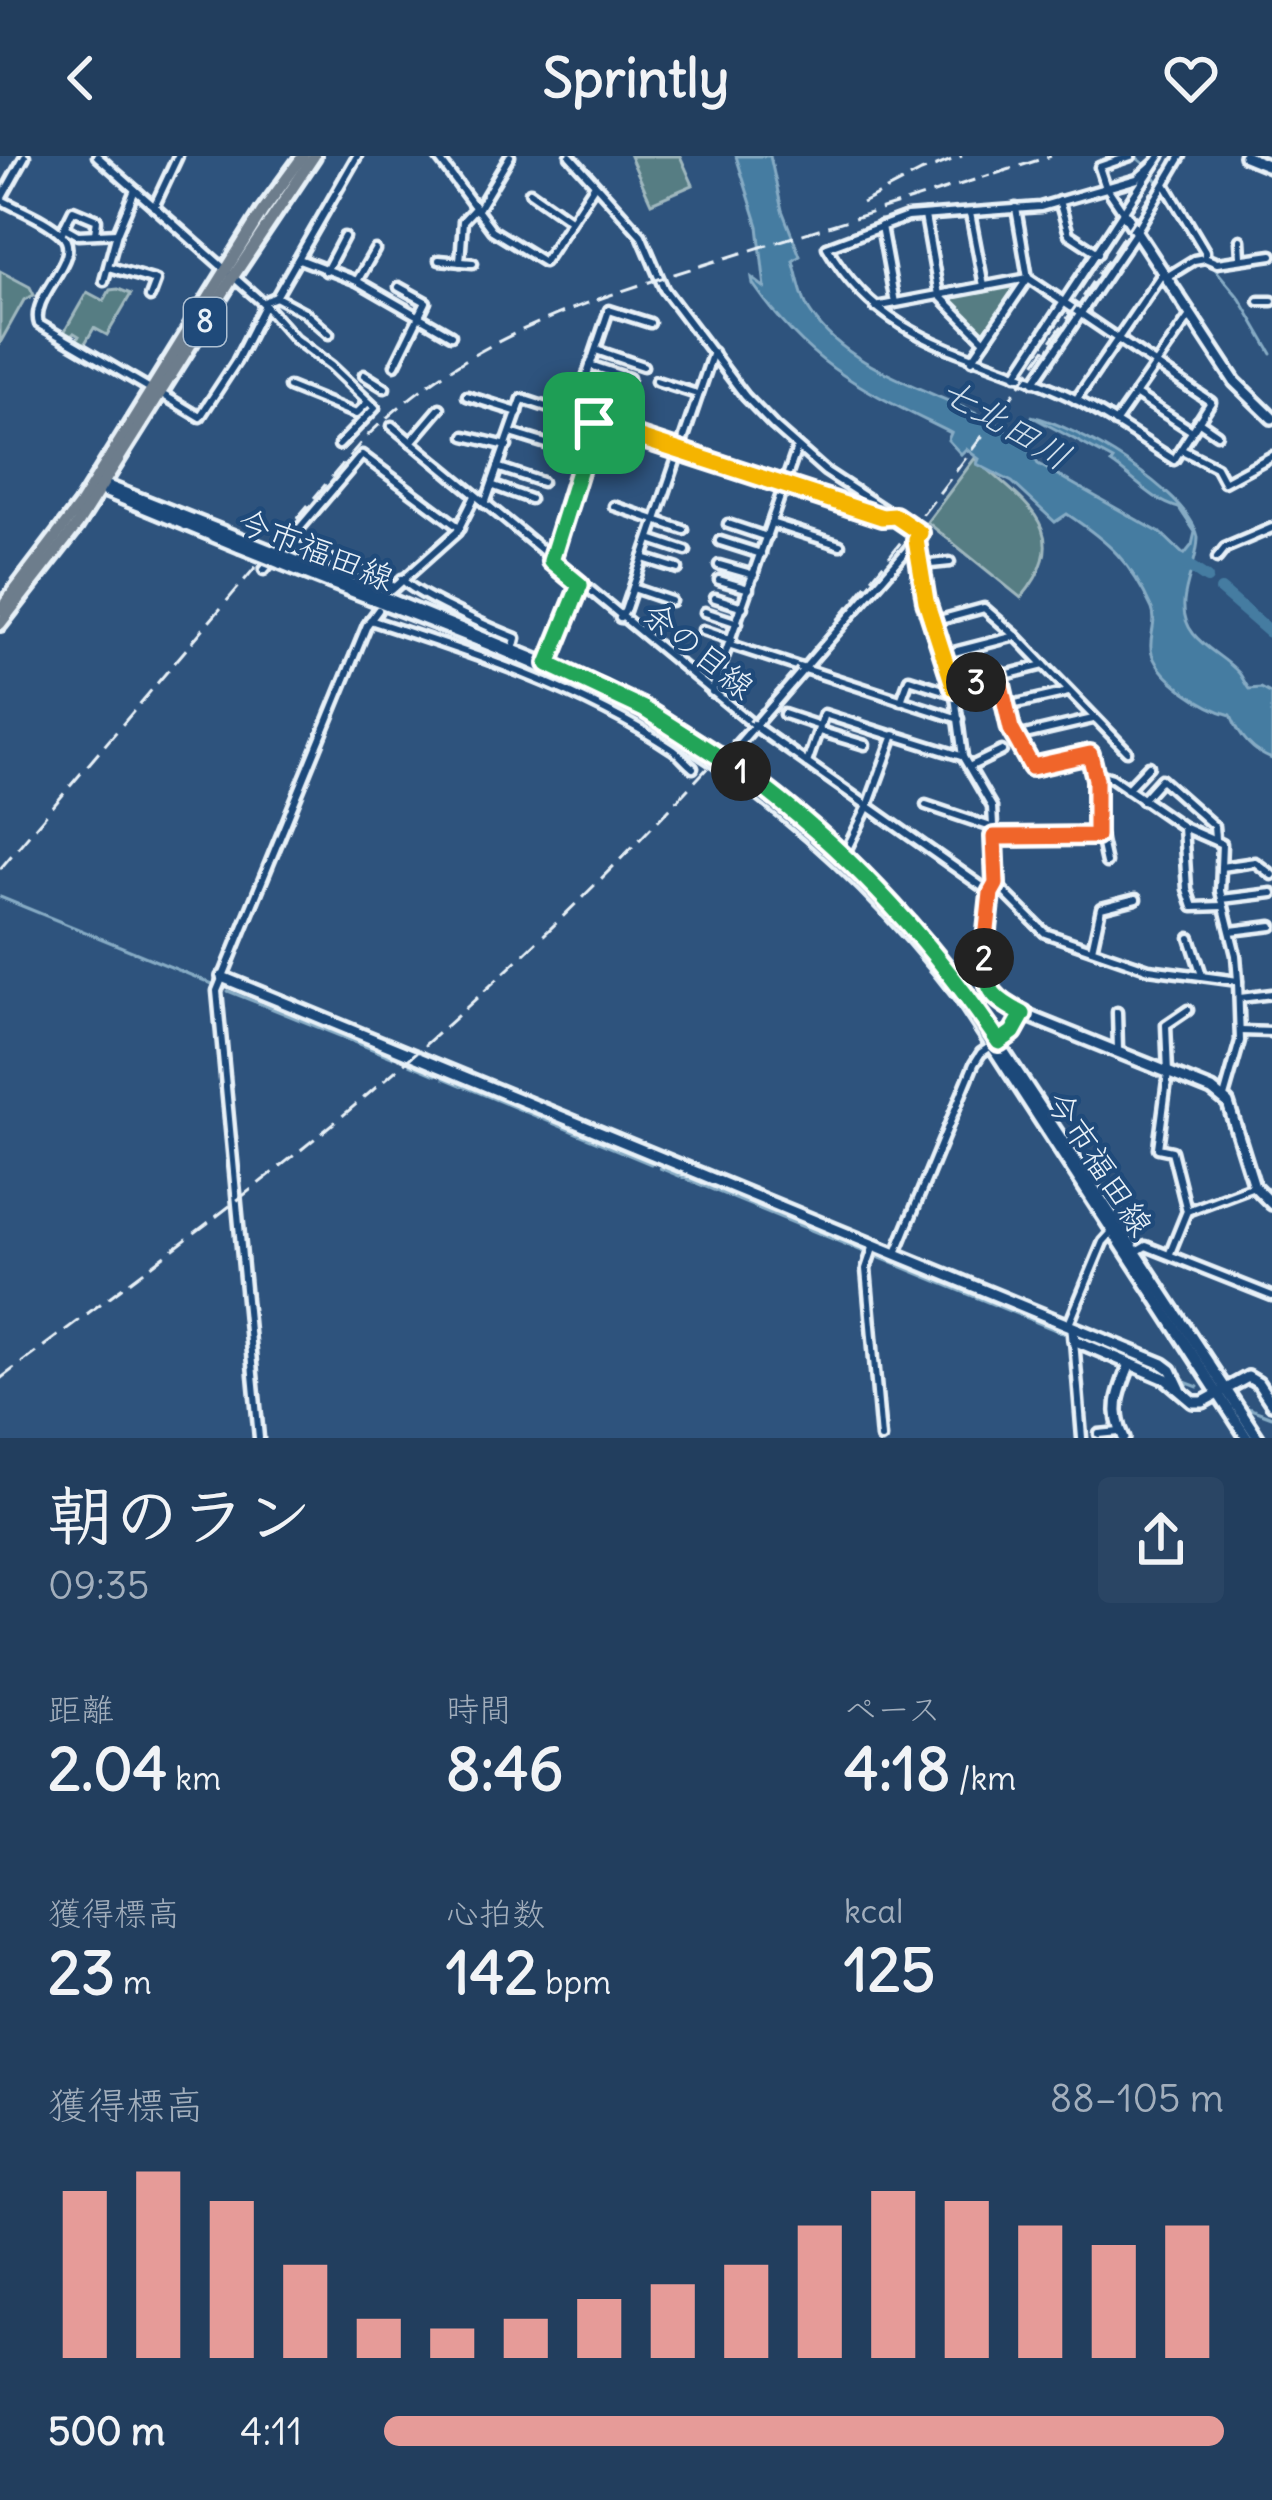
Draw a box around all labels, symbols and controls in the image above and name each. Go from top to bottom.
text: Sprintly [543,44,729,112]
icon: back [48,45,114,111]
icon: heart [1158,45,1224,111]
road number: 8 [184,298,226,346]
water label: 七北田川 [932,367,1079,480]
pin [543,372,645,474]
icon: arrive [561,390,627,456]
street label: 今市福田線 [232,499,400,599]
street label: 余の目線 [634,592,764,708]
pin: 3 [946,652,1006,712]
text: 3 [967,661,985,703]
pin: 1 [711,741,771,801]
text: 1 [734,750,748,792]
pin: 2 [954,928,1014,988]
text: 2 [975,937,993,979]
street label: 今市福田線 [1037,1082,1163,1244]
text: 朝のラン [48,1474,312,1557]
button: share [1098,1477,1224,1603]
text: 09:35 [48,1561,149,1610]
text: 距離 [48,1688,114,1730]
text: 時間 [446,1688,512,1730]
text: ペース [844,1688,941,1730]
text: 2.04 [48,1731,167,1806]
text: 8:46 [446,1731,563,1806]
text: 4:18 [844,1731,951,1806]
text: km [167,1757,221,1799]
text: /km [951,1757,1016,1799]
text: kcal [844,1890,903,1932]
text: 獲得標高 [48,1892,180,1934]
text: 心拍数 [446,1892,545,1934]
text: 125 [844,1932,935,2007]
text: 23 [48,1935,115,2010]
text: 142 [446,1935,537,2010]
text: m [115,1961,152,2003]
text: bpm [537,1961,611,2003]
text: 88–105 m [1050,2074,1224,2123]
text: 獲得標高 [48,2081,204,2130]
text: 500 m [48,2407,165,2456]
text: 4:11 [240,2407,302,2456]

